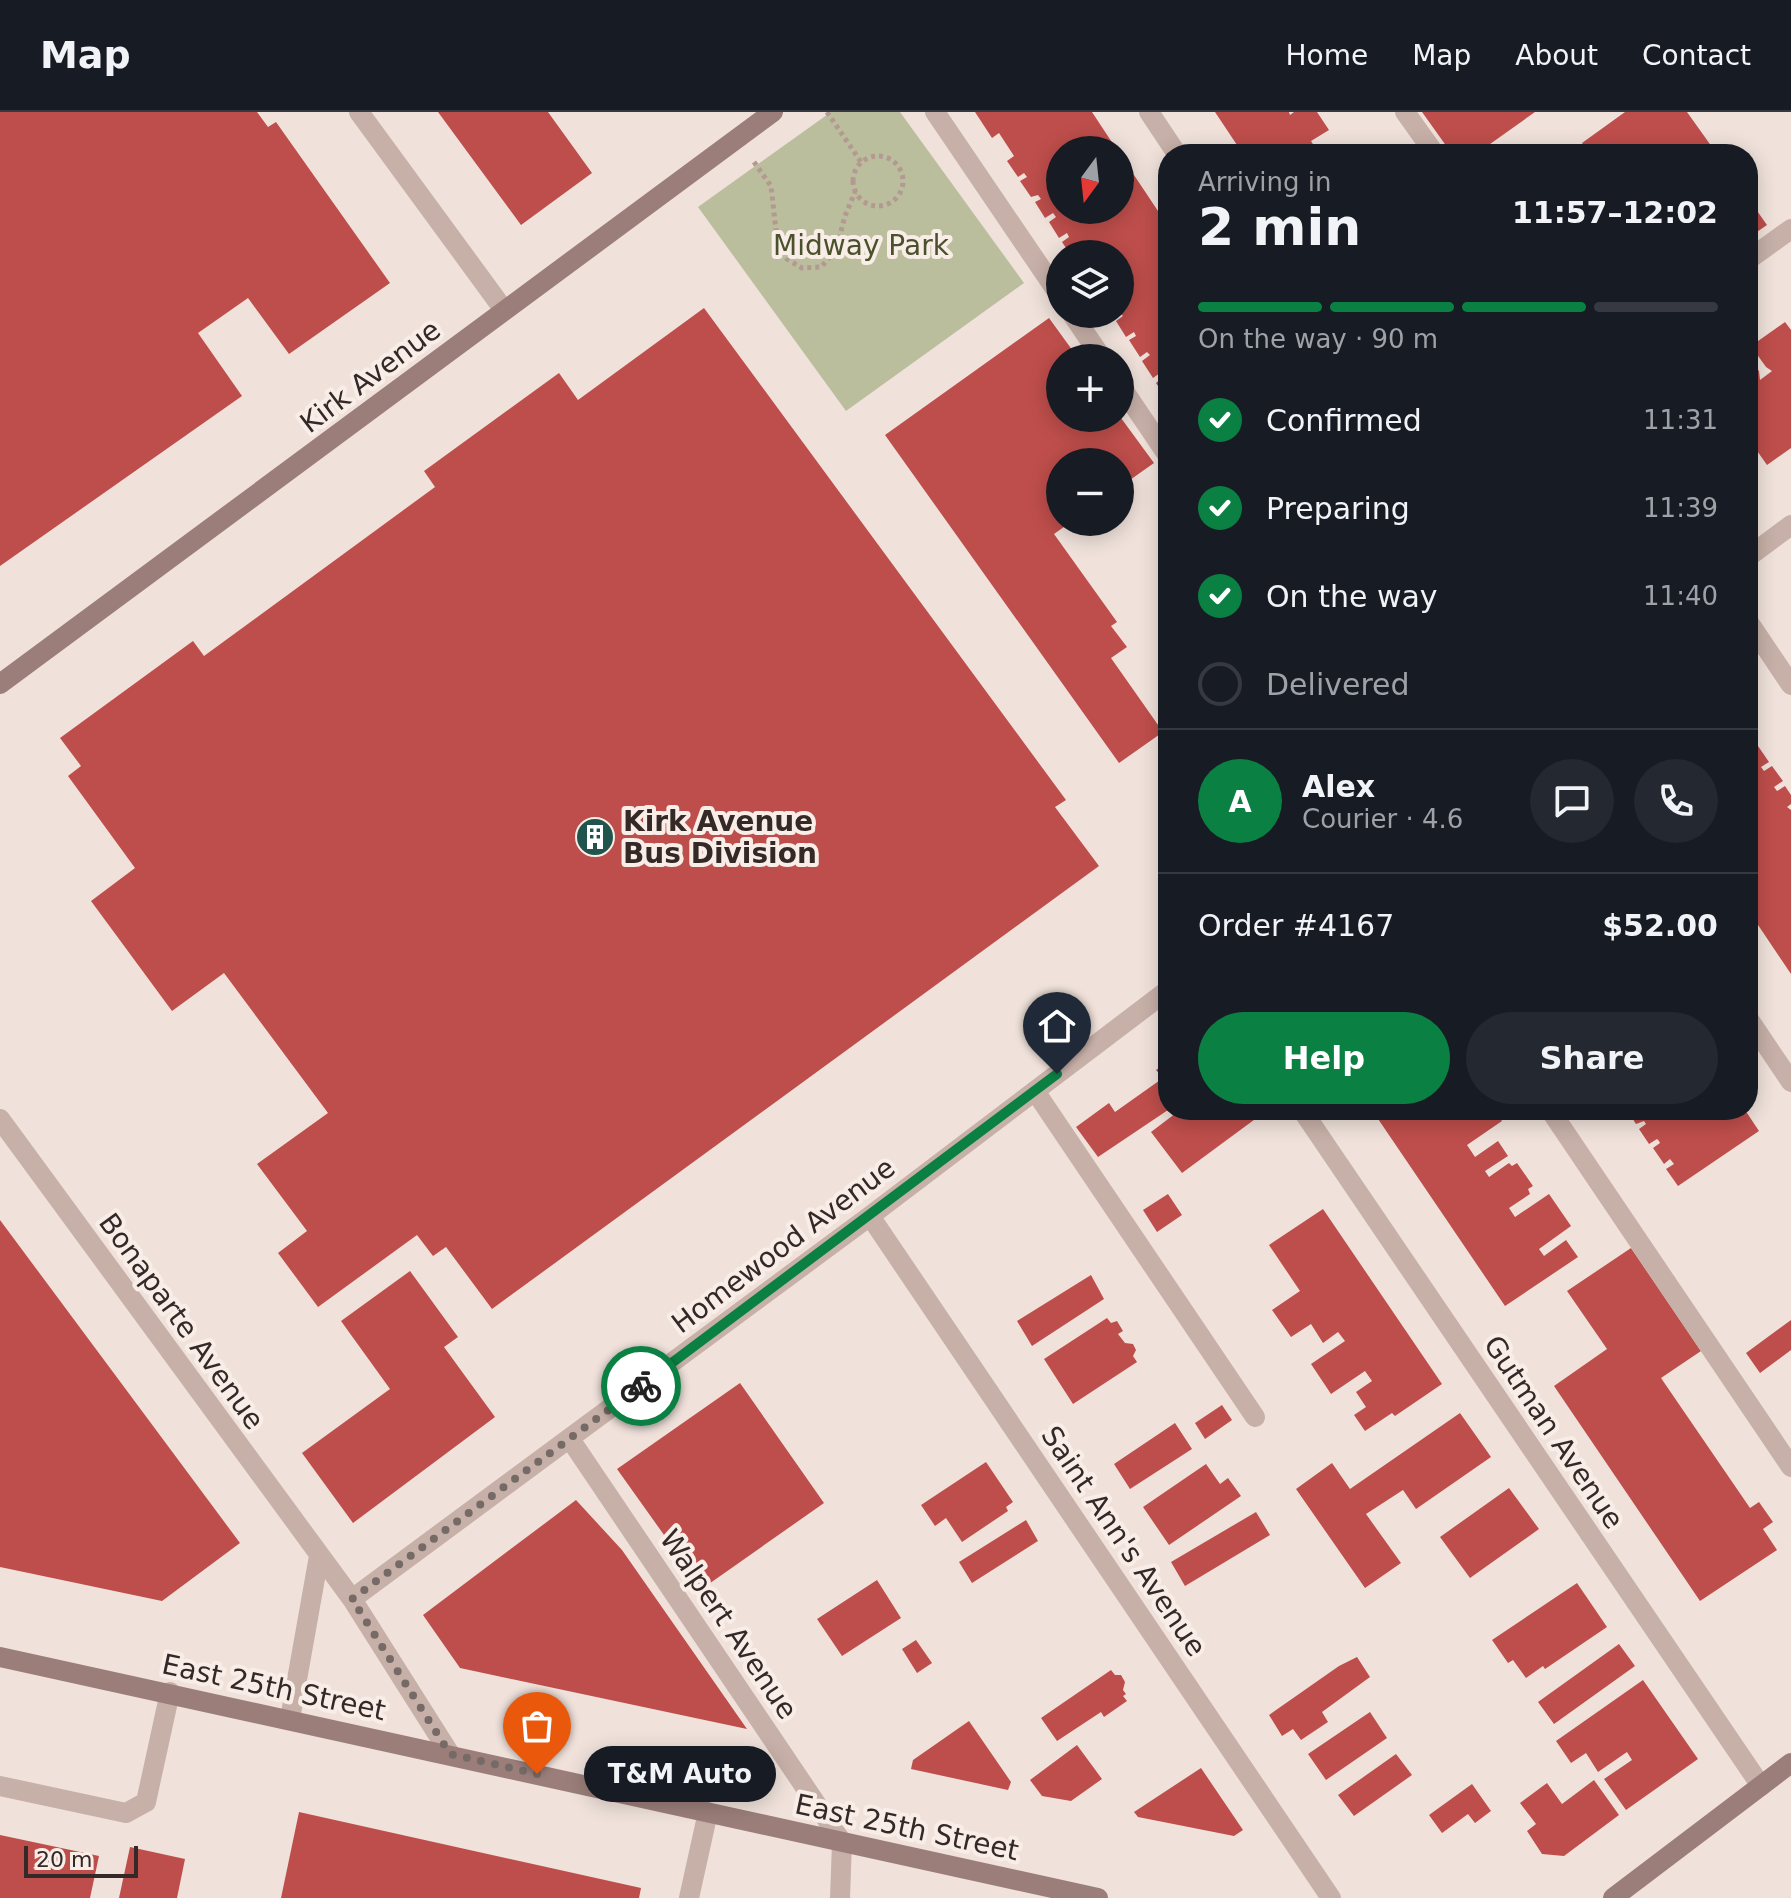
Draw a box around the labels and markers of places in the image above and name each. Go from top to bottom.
place label: Kirk Avenue Bus Division [623,805,817,870]
building icon: Kirk Avenue Bus Division [574,816,616,858]
pin [1023,992,1091,1074]
pin [503,1692,571,1774]
callout: T&M Auto [585,1746,777,1802]

